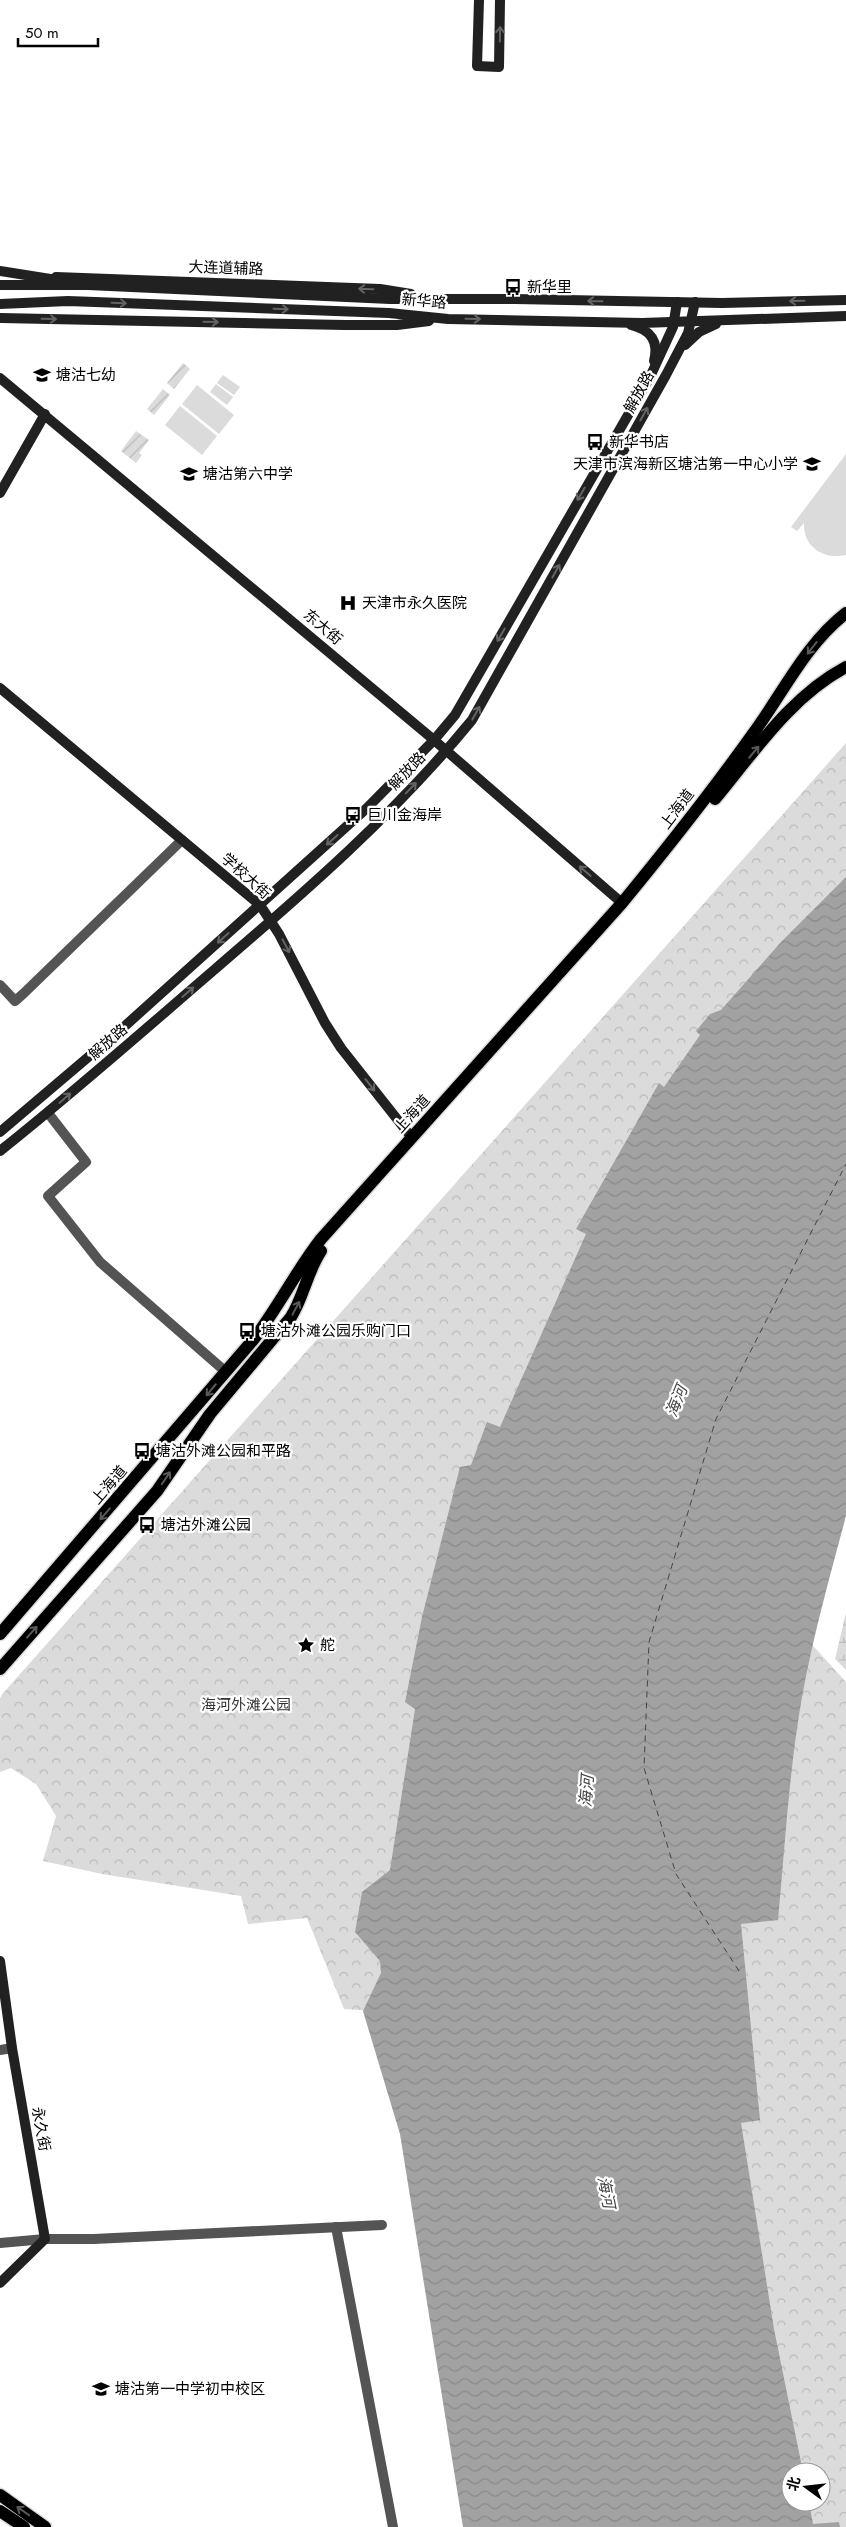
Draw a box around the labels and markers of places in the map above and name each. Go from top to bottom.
place label: 新华里 [527,276,572,298]
bus stop icon: 新华里 [503,277,523,297]
place label: 塘沽七幼 [56,364,116,386]
school or university icon: 塘沽七幼 [32,365,52,385]
place label: 新华书店 [609,431,669,453]
bus stop icon: 新华书店 [585,432,605,452]
place label: 天津市滨海新区塘沽第一中心小学 [573,453,798,475]
school or university icon: 天津市滨海新区塘沽第一中心小学 [802,454,822,474]
place label: 塘沽第六中学 [203,463,293,485]
school or university icon: 塘沽第六中学 [179,464,199,484]
place label: 天津市永久医院 [362,592,467,614]
hospital icon: 天津市永久医院 [338,593,358,613]
place label: 巨川金海岸 [367,804,442,826]
bus stop icon: 巨川金海岸 [343,805,363,825]
place label: 塘沽外滩公园乐购门口 [261,1320,411,1342]
bus stop icon: 塘沽外滩公园乐购门口 [237,1321,257,1341]
place label: 塘沽外滩公园和平路 [156,1440,291,1462]
bus stop icon: 塘沽外滩公园和平路 [132,1441,152,1461]
place label: 塘沽外滩公园 [161,1514,251,1536]
bus stop icon: 塘沽外滩公园 [137,1515,157,1535]
place label: 舵 [320,1634,335,1656]
place icon: 舵 [296,1635,316,1655]
place label: 塘沽第一中学初中校区 [115,2378,265,2400]
school or university icon: 塘沽第一中学初中校区 [91,2379,111,2399]

